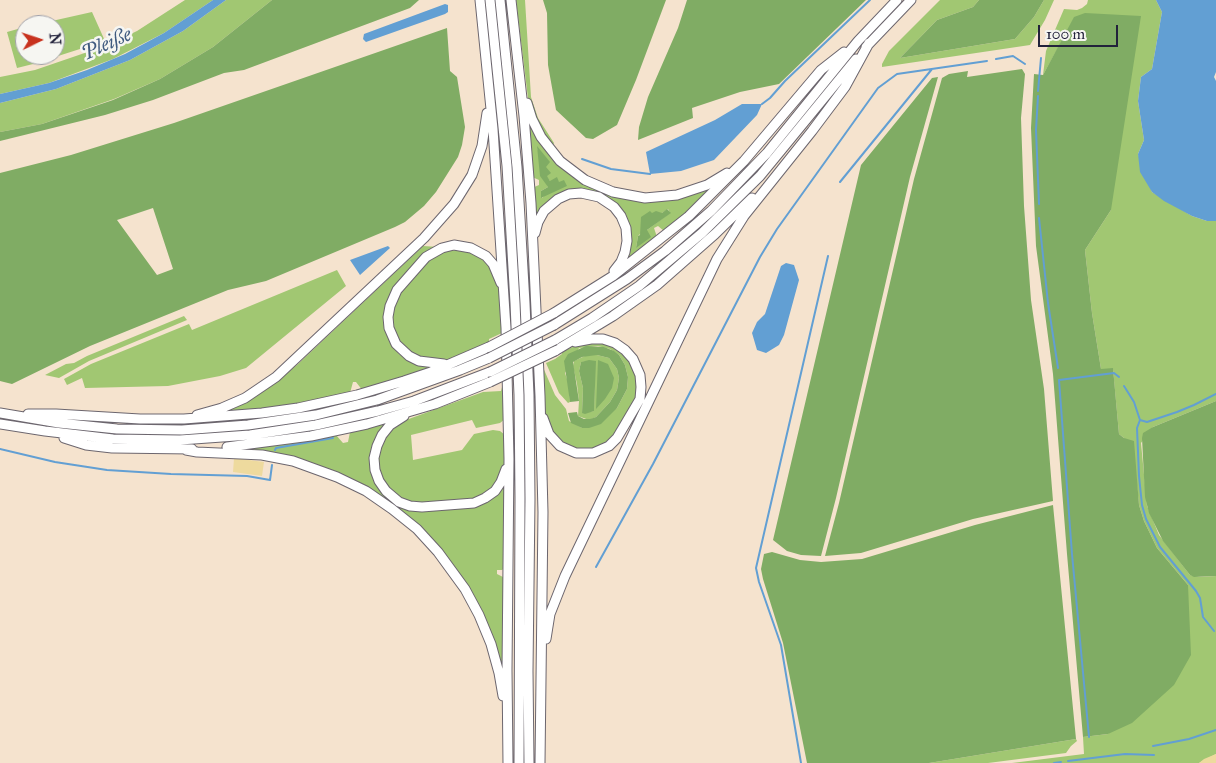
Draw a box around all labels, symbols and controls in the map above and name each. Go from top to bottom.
north arrow [15,15,65,65]
scale bar [1041,15,1121,47]
water label: Pleiße [78,23,136,67]
text: 100 m [1046,25,1085,43]
text: N [46,32,63,46]

